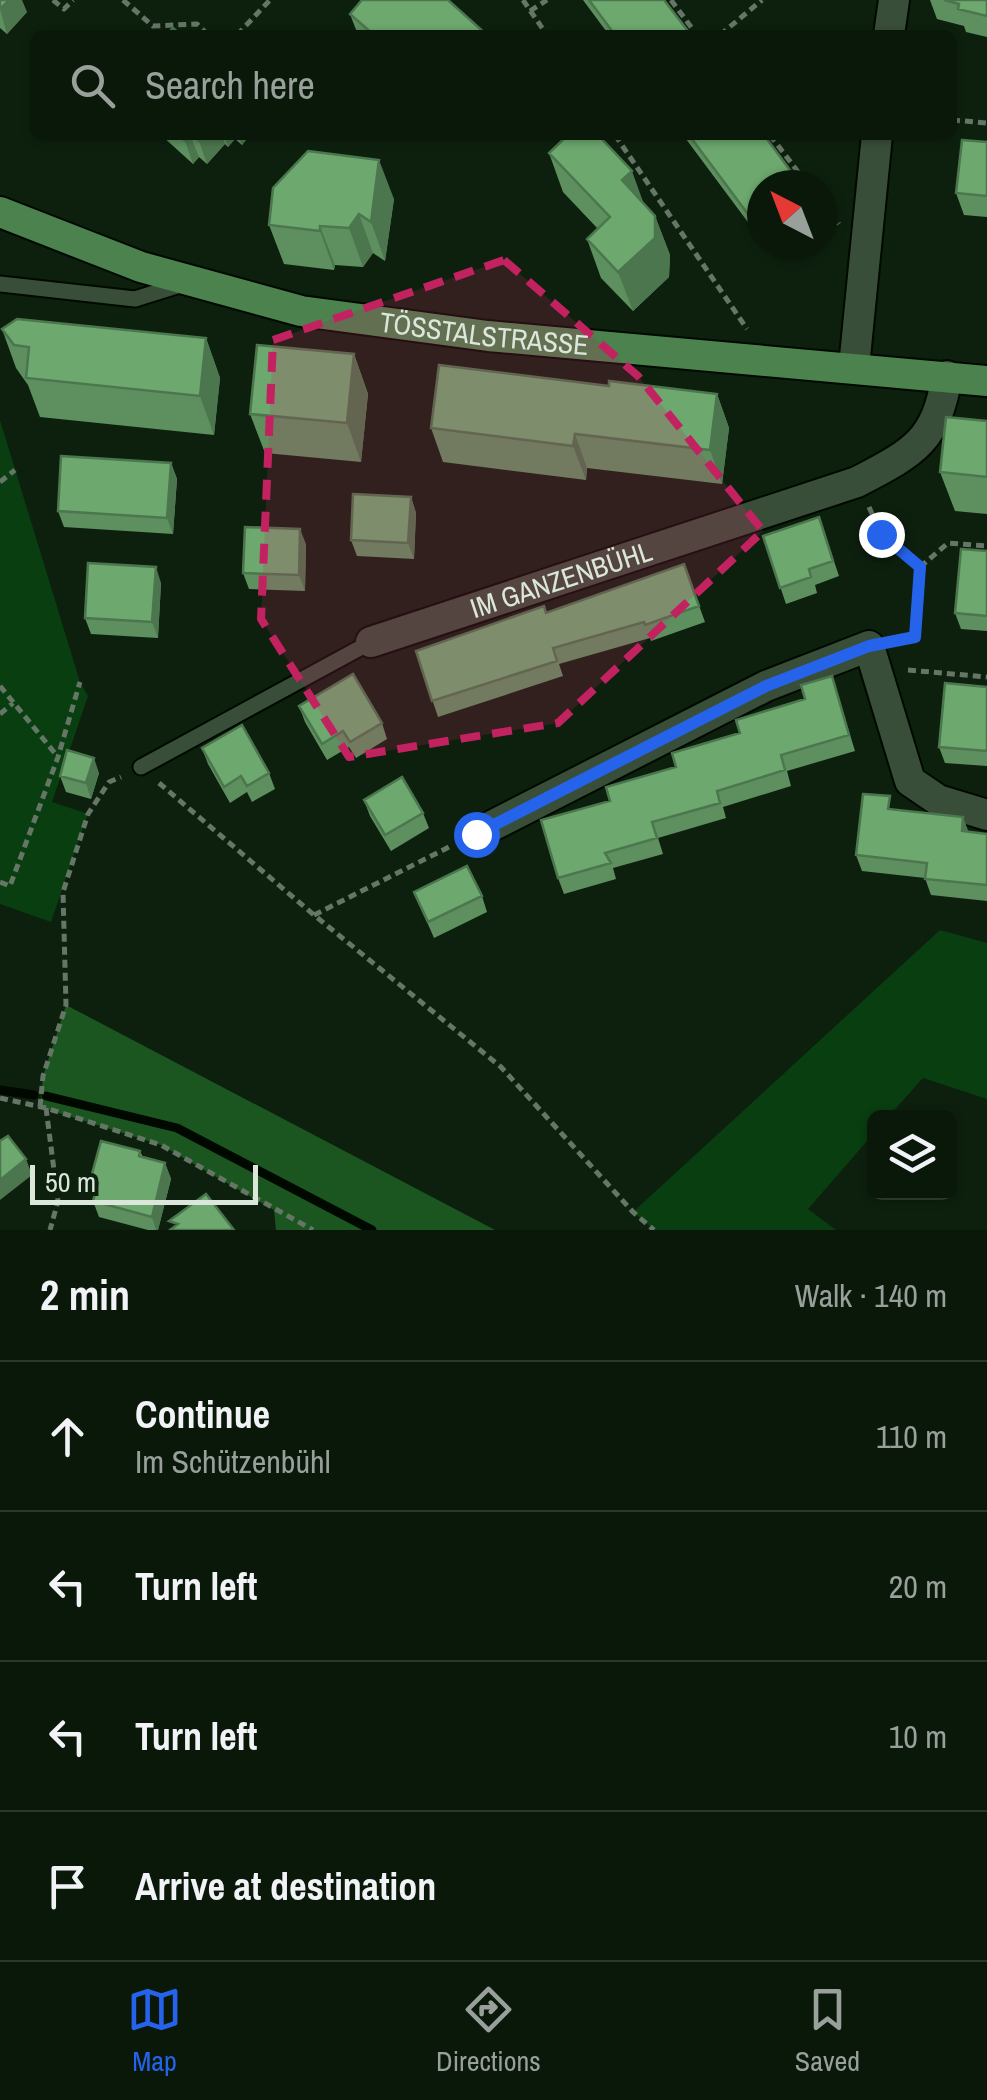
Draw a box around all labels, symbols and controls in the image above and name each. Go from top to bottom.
search box [30,30,957,140]
icon: search [65,58,120,113]
text: Search here [145,60,315,111]
north arrow [747,170,837,260]
street label: TÖSSTALSTRASSE [378,303,590,364]
route end [859,512,905,558]
street label: IM GANZENBÜHL [465,532,657,627]
route start [454,812,500,858]
map controls [867,1110,957,1200]
button: layers [867,1110,957,1200]
scale bar [30,1160,258,1204]
text: 50 m [45,1163,96,1201]
text: 2 min [40,1267,130,1323]
text: Walk · 140 m [795,1274,947,1317]
text: Continue [135,1389,270,1440]
icon: ahead [40,1409,95,1464]
text: 110 m [876,1415,947,1458]
text: Im Schützenbühl [135,1440,330,1483]
icon: left [40,1559,95,1614]
text: Turn left [135,1561,257,1612]
text: 20 m [889,1565,947,1608]
icon: left [40,1709,95,1764]
text: Turn left [135,1711,257,1762]
text: 10 m [889,1715,947,1758]
icon: arrive [40,1859,95,1914]
text: Arrive at destination [135,1861,436,1912]
tab: Map [127,1982,182,2080]
tab: Directions [436,1982,541,2080]
tab: Saved [795,1982,860,2080]

